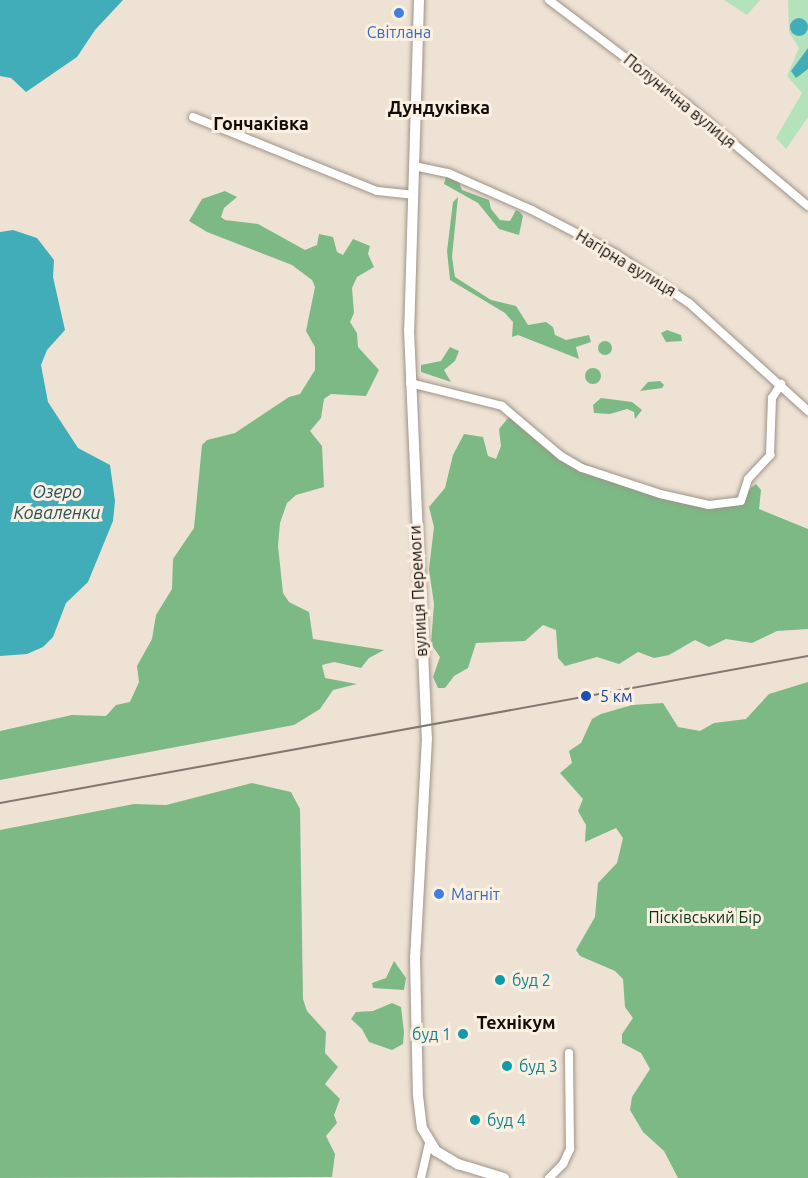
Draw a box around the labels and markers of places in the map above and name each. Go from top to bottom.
marker: Світлана [392,6,406,20]
place label: Світлана [367,22,431,42]
place label: 5 км [600,686,633,706]
marker: 5 км [577,687,595,705]
place label: Магніт [451,884,500,904]
marker: Магніт [432,887,446,901]
place label: буд 2 [512,970,551,990]
marker: буд 2 [493,973,507,987]
place label: буд 1 [412,1024,451,1044]
marker: буд 1 [456,1027,470,1041]
place label: буд 3 [519,1056,558,1076]
marker: буд 3 [500,1059,514,1073]
place label: буд 4 [487,1110,526,1130]
marker: буд 4 [468,1113,482,1127]

